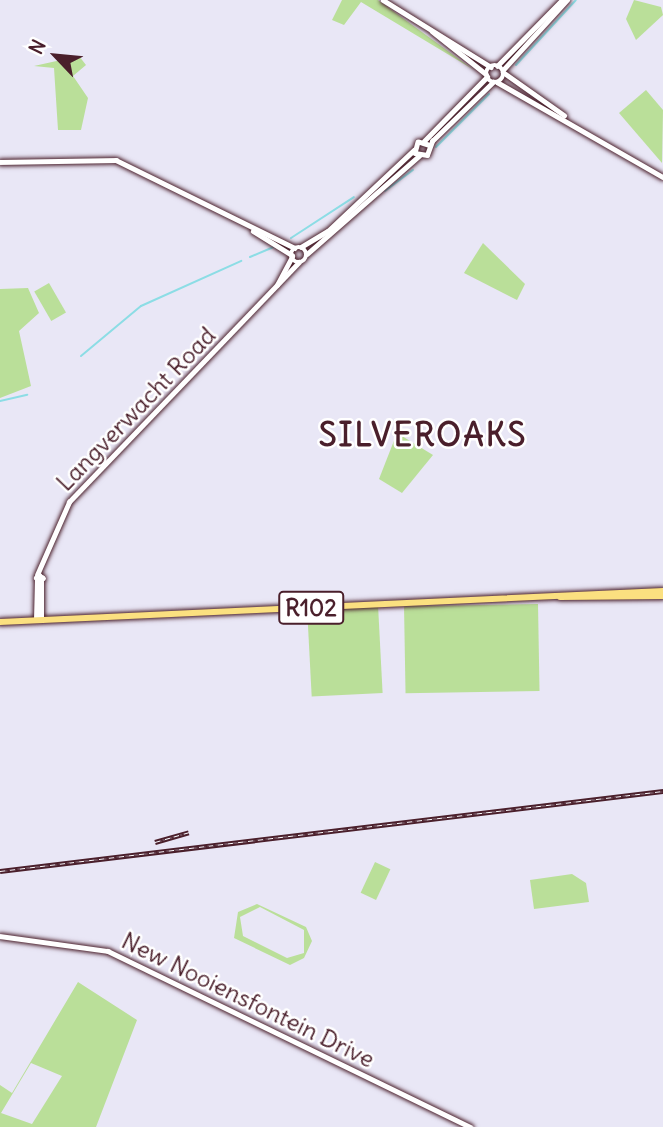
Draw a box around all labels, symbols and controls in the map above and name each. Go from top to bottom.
north arrow [21,21,91,91]
text: N [23,36,51,58]
street label: Langverwacht Road [50,321,222,497]
district label: SILVEROAKS [320,416,526,454]
road number: R102 [278,588,344,628]
street label: New Nooiensfontein Drive [117,926,379,1074]

